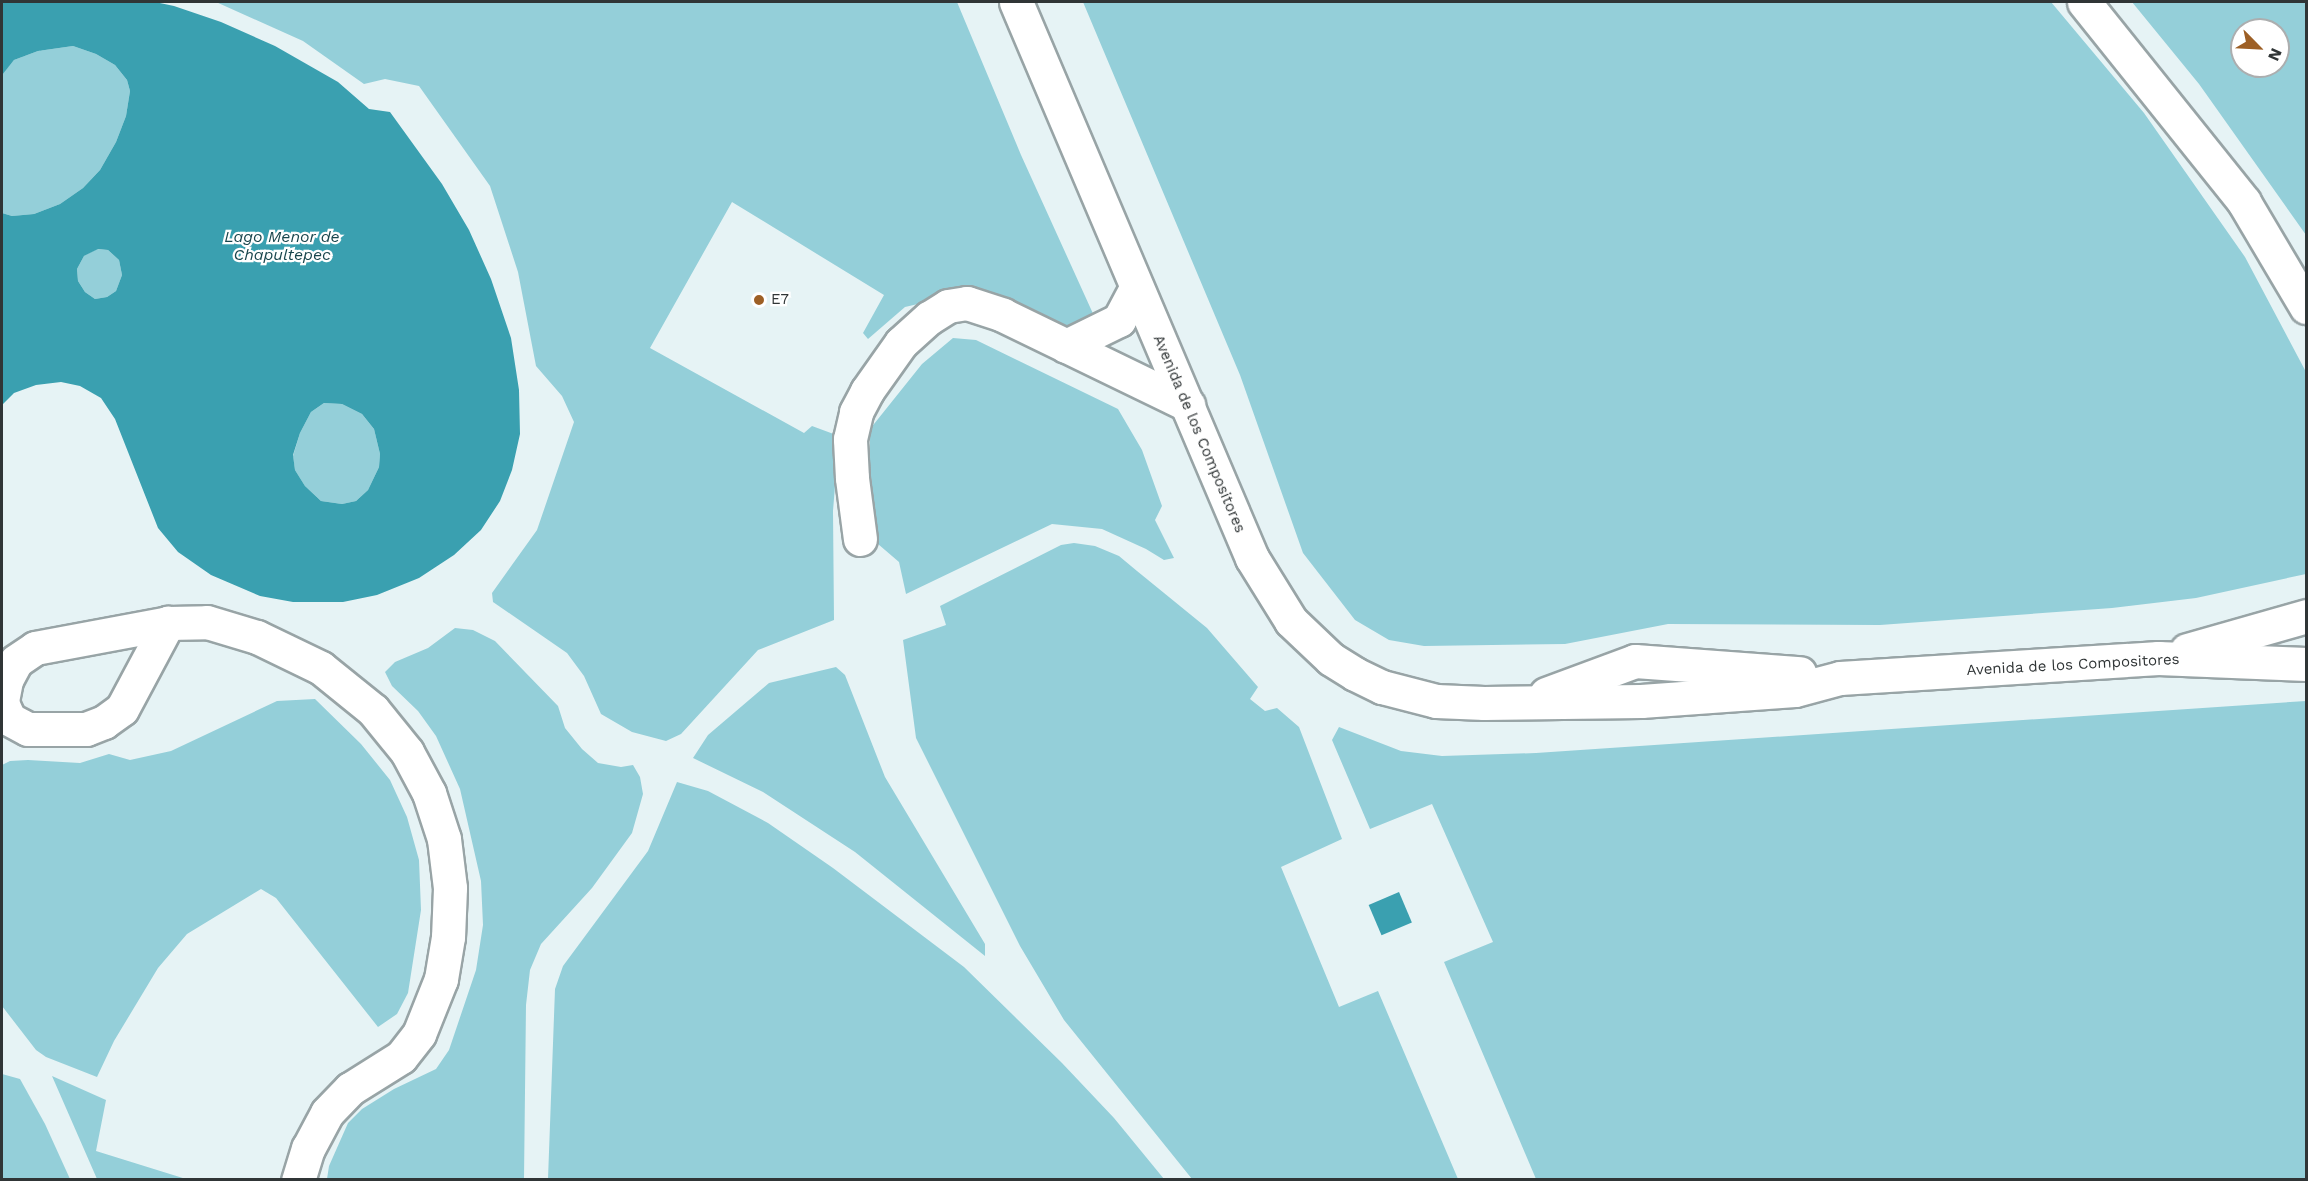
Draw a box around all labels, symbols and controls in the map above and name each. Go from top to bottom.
north arrow [2230,18,2290,78]
text: N [2264,45,2286,64]
water label: Lago Menor de Chapultepec [224,227,340,265]
place label: E7 [771,291,789,309]
marker: E7 [752,293,766,307]
street label: Avenida de los Compositores [1149,332,1249,536]
street label: Avenida de los Compositores [1966,650,2180,680]

